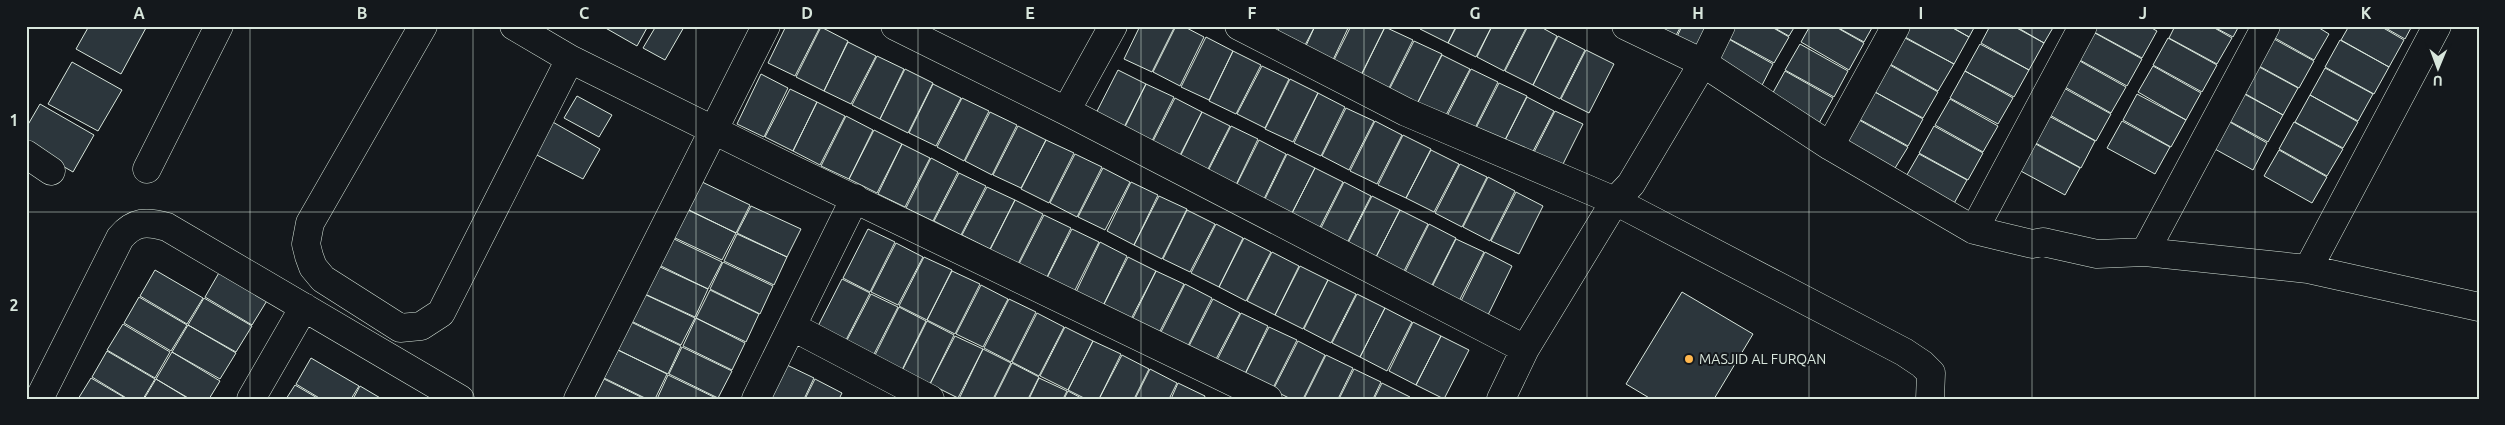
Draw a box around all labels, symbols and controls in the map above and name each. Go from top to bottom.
text: A [133,4,145,22]
text: B [357,4,367,22]
text: C [579,4,589,22]
text: D [801,4,813,22]
text: E [1025,4,1035,22]
text: F [1248,4,1257,22]
text: G [1469,4,1481,22]
text: H [1692,4,1704,22]
text: I [1919,4,1923,22]
text: J [2139,4,2147,22]
text: K [2361,4,2372,22]
north arrow [2412,42,2462,92]
text: U [2433,73,2443,89]
text: 1 [9,111,19,129]
text: 2 [9,296,19,314]
place label: MASJID AL FURQAN [1699,351,1826,367]
marker: MASJID AL FURQAN [1683,353,1695,365]

